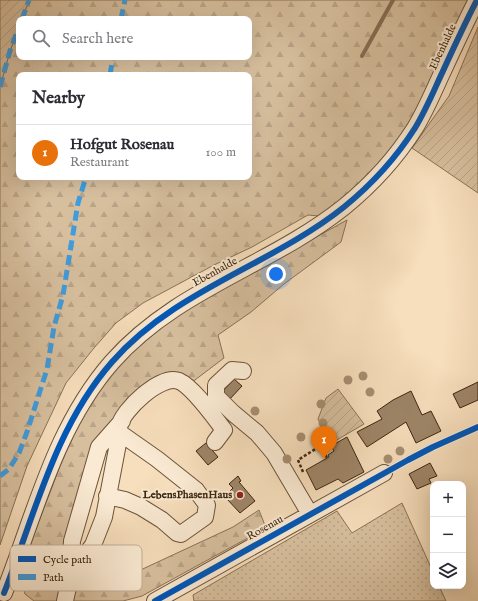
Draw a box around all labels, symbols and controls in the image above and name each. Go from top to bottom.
search box [16,16,252,60]
street label: Ebenhalde [426,22,460,72]
icon: search [30,27,52,49]
text: Search here [62,29,133,48]
text: Nearby [32,88,85,109]
text: Hofgut Rosenau [70,135,174,154]
text: 1 [43,144,47,161]
text: 100 m [206,144,236,161]
text: Restaurant [70,154,129,171]
street label: Ebenhalde [190,254,240,290]
your location [266,264,286,284]
pin: 1 [311,426,337,459]
map controls [430,481,466,589]
button: + [430,481,466,517]
place label: LebensPhasenHaus [142,488,232,502]
marker: LebensPhasenHaus [235,490,245,500]
street label: Rosenau [244,512,286,544]
button: − [430,517,466,553]
legend [10,545,142,591]
text: Cycle path [43,553,92,567]
button: layers [430,553,466,589]
text: Path [43,571,64,585]

